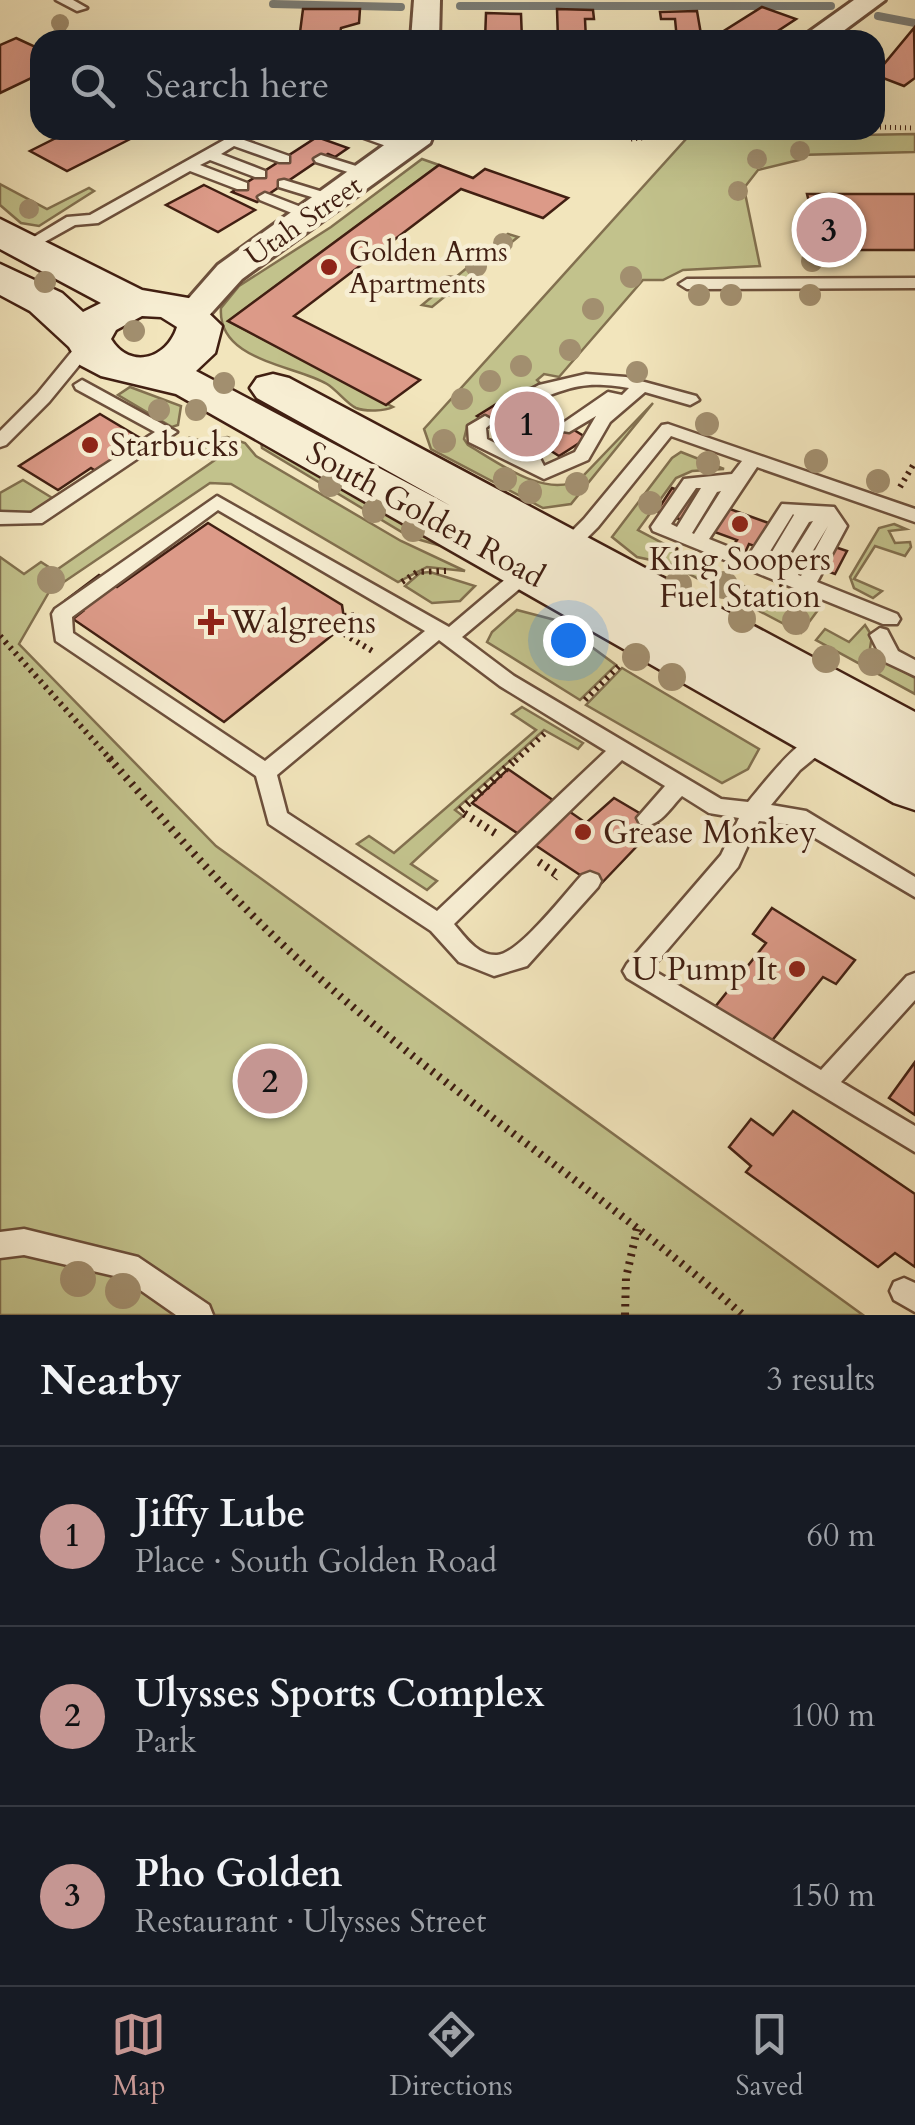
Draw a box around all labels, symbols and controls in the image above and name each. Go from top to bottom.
search box [30,30,885,140]
icon: search [65,58,120,113]
text: Search here [145,59,329,111]
street label: Utah Street [238,167,369,275]
pin: 3 [796,192,862,268]
place label: Golden Arms Apartments [349,233,508,303]
marker: Golden Arms Apartments [318,256,340,278]
pin: 1 [494,386,560,462]
place label: Starbucks [110,424,239,468]
street label: South Golden Road [298,431,553,599]
marker: Starbucks [79,434,101,456]
marker: King Soopers Fuel Station [729,513,751,535]
place label: King Soopers Fuel Station [649,538,831,619]
place label: Walgreens [230,601,376,645]
marker: Walgreens [200,611,222,633]
your location [543,615,594,666]
place label: Grease Monkey [603,811,816,855]
marker: Grease Monkey [572,821,594,843]
place label: U Pump It [632,948,777,992]
marker: U Pump It [786,958,808,980]
pin: 2 [238,1044,302,1118]
text: Nearby [40,1352,182,1409]
text: 3 results [767,1358,875,1402]
text: Jiffy Lube [135,1488,305,1540]
text: 1 [64,1514,81,1558]
text: 60 m [807,1514,875,1558]
text: Place · South Golden Road [135,1540,497,1584]
text: Ulysses Sports Complex [135,1668,545,1720]
text: 2 [64,1694,81,1738]
text: 100 m [790,1694,875,1738]
text: Park [135,1720,197,1764]
text: Pho Golden [135,1848,342,1900]
text: 3 [64,1874,81,1918]
text: 150 m [790,1874,875,1918]
text: Restaurant · Ulysses Street [135,1900,486,1944]
tab: Map [111,2007,166,2105]
tab: Directions [389,2007,513,2105]
tab: Saved [736,2007,804,2105]

